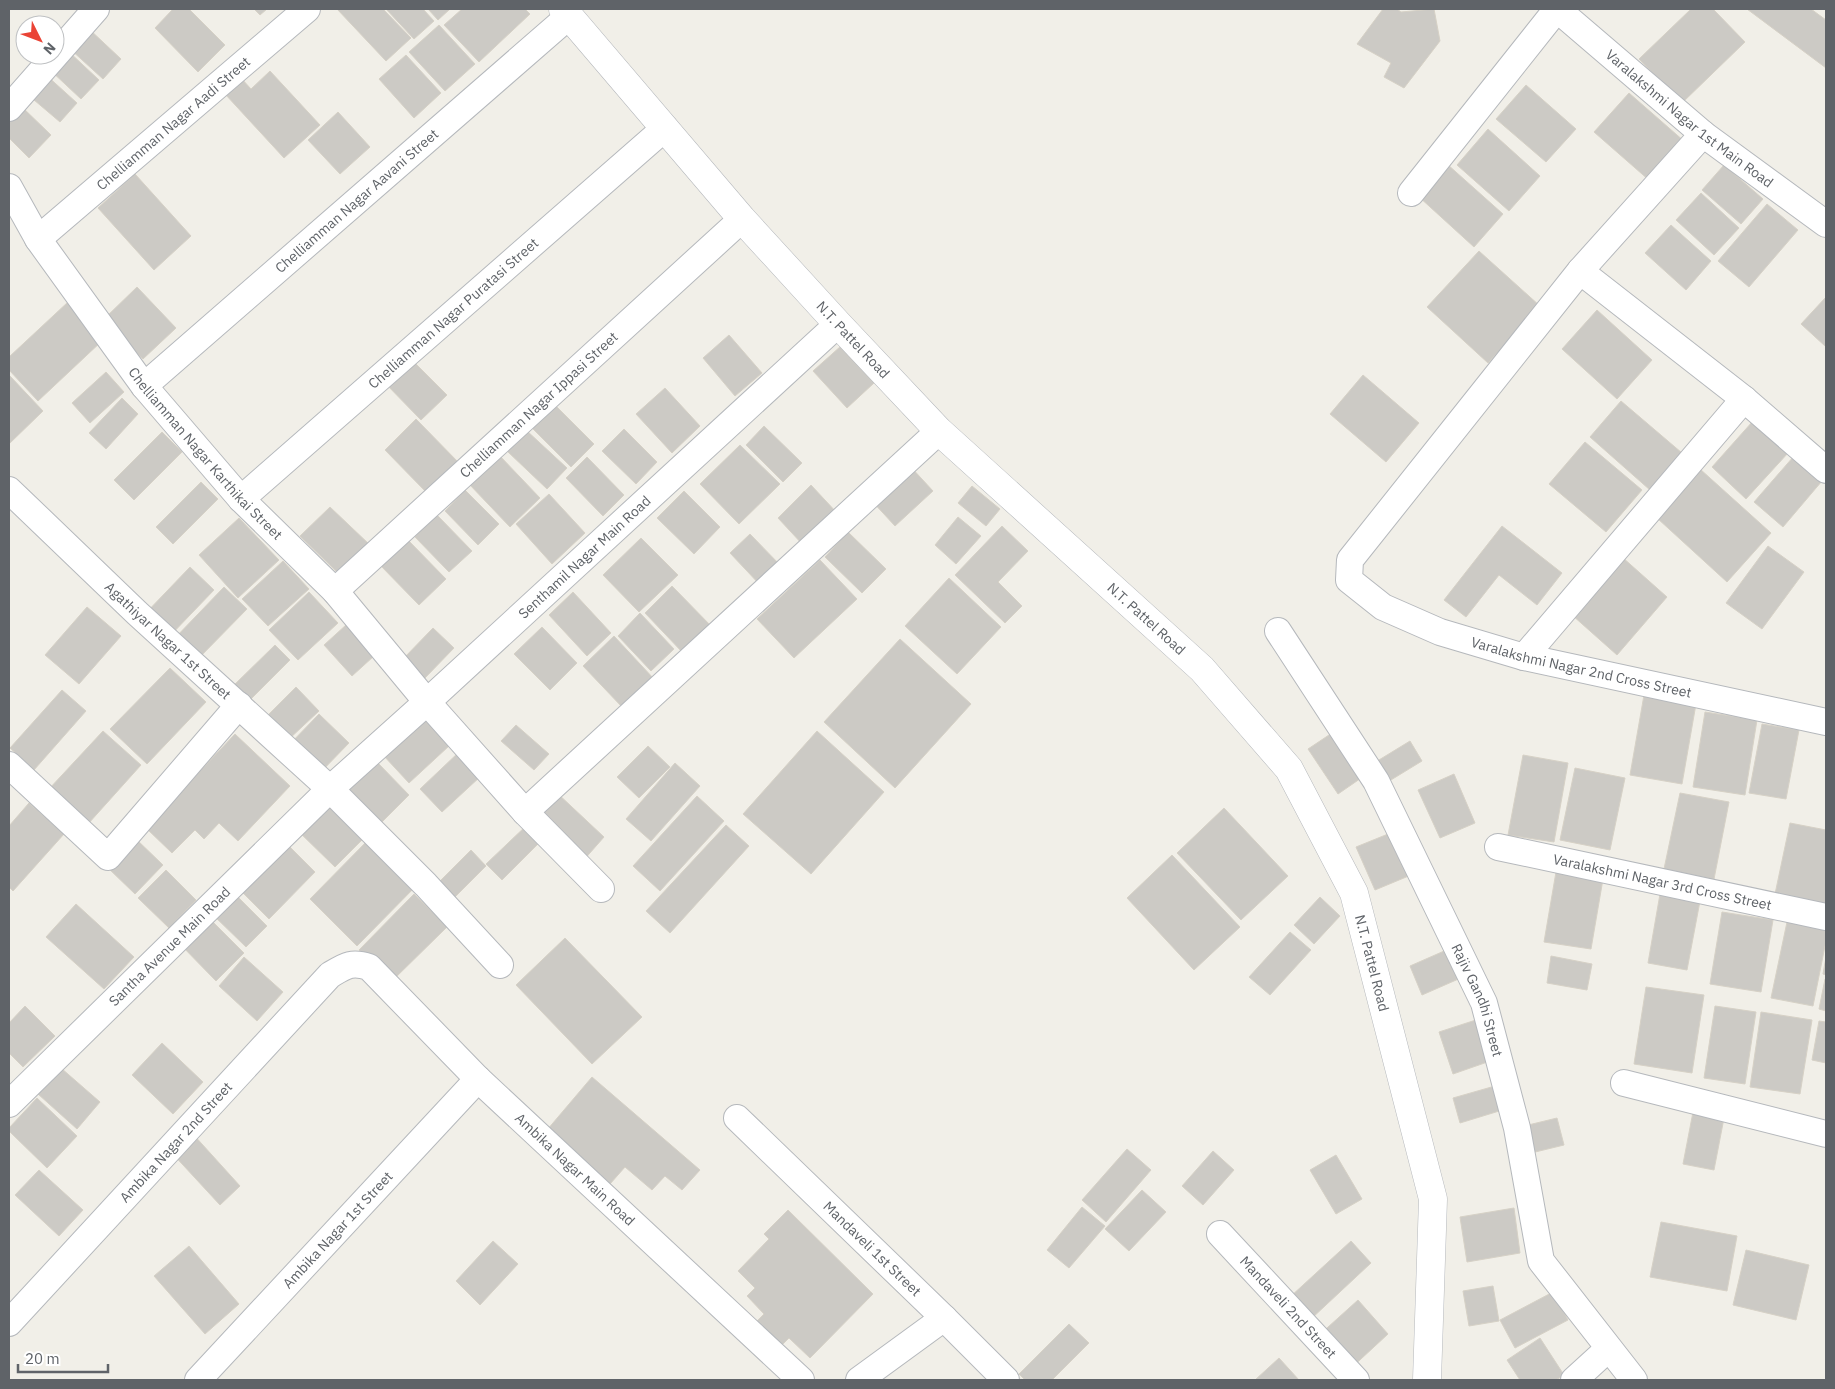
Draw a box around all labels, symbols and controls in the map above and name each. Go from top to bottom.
north arrow [15,15,65,65]
text: N [40,39,60,58]
street label: Varalakshmi Nagar 1st Main Road [1602,46,1777,191]
street label: Chelliamman Nagar Aadi Street [93,53,254,194]
street label: Chelliamman Nagar Aavani Street [271,125,442,277]
street label: Chelliamman Nagar Puratasi Street [364,234,542,393]
street label: N.T. Pattel Road [813,297,894,382]
street label: Chelliamman Nagar Ippasi Street [456,328,622,482]
street label: Chelliamman Nagar Karthikai Street [124,364,286,544]
street label: Senthamil Nagar Main Road [515,492,654,623]
street label: Agathiyar Nagar 1st Street [101,578,235,703]
street label: N.T. Pattel Road [1104,579,1189,659]
street label: Varalakshmi Nagar 2nd Cross Street [1469,633,1693,702]
street label: Varalakshmi Nagar 3rd Cross Street [1551,850,1773,914]
street label: Santha Avenue Main Road [105,883,234,1010]
street label: N.T. Pattel Road [1351,913,1393,1013]
street label: Rajiv Gandhi Street [1447,941,1507,1059]
street label: Ambika Nagar 2nd Street [116,1078,236,1206]
street label: Ambika Nagar Main Road [511,1109,639,1230]
street label: Ambika Nagar 1st Street [279,1168,397,1292]
street label: Mandaveli 1st Street [819,1197,925,1300]
street label: Mandaveli 2nd Street [1236,1252,1340,1362]
scale bar [18,1342,108,1374]
text: 20 m [25,1349,60,1368]

